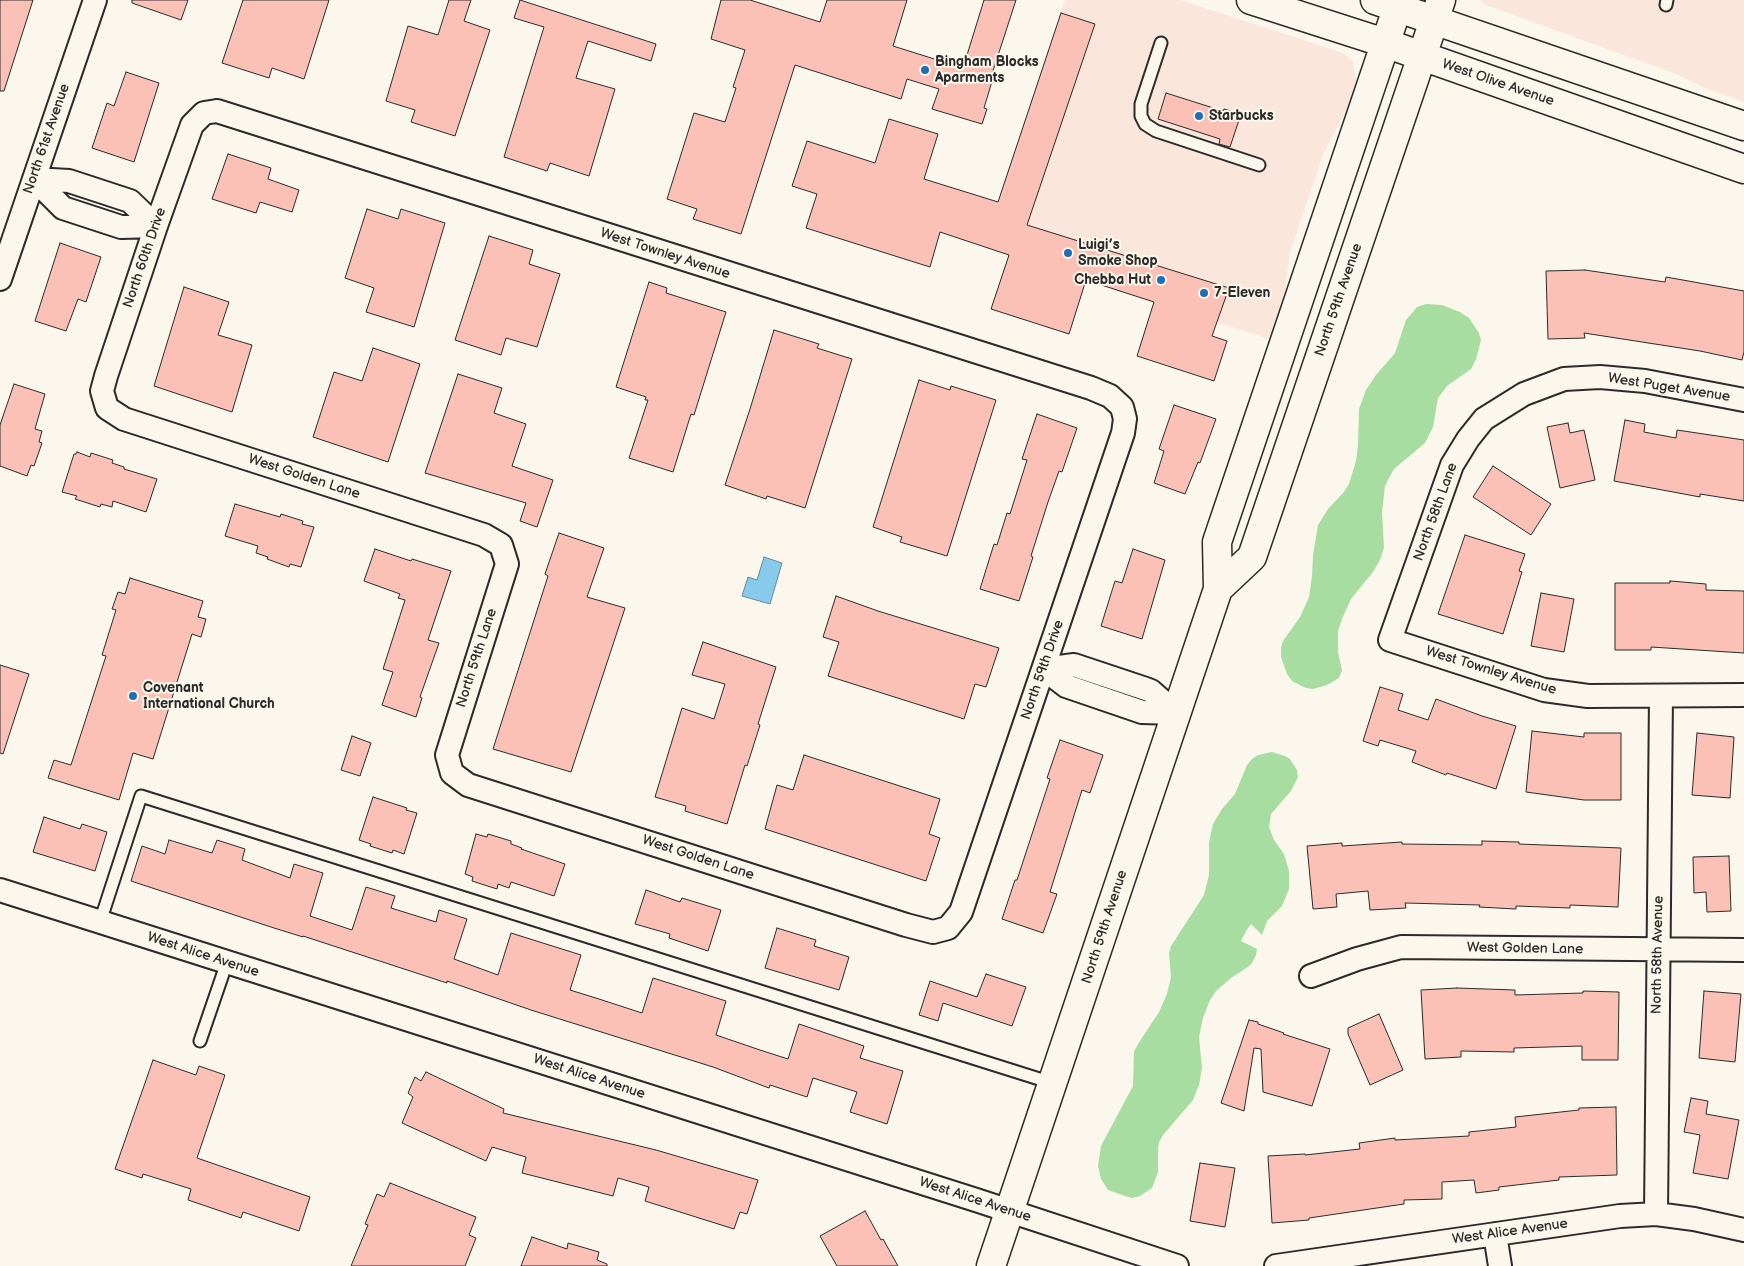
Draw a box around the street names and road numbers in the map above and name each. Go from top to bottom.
street label: West Olive Avenue [1440,56,1556,110]
street label: North 61st Avenue [20,82,74,196]
street label: North 60th Drive [120,206,170,310]
street label: West Townley Avenue [598,225,732,283]
street label: North 59th Avenue [1312,241,1366,359]
street label: West Puget Avenue [1607,370,1731,406]
street label: West Golden Lane [246,451,362,503]
street label: North 58th Lane [1410,461,1462,563]
street label: North 59th Lane [453,606,501,710]
street label: North 59th Drive [1018,618,1068,722]
street label: West Townley Avenue [1424,643,1558,699]
street label: West Golden Lane [640,832,756,884]
street label: North 59th Avenue [1079,868,1131,986]
street label: North 58th Avenue [1649,896,1667,1014]
street label: West Alice Avenue [145,929,261,981]
street label: West Golden Lane [1467,940,1583,958]
street label: West Alice Avenue [531,1051,647,1103]
street label: West Alice Avenue [917,1174,1033,1226]
street label: West Alice Avenue [1451,1216,1569,1248]

